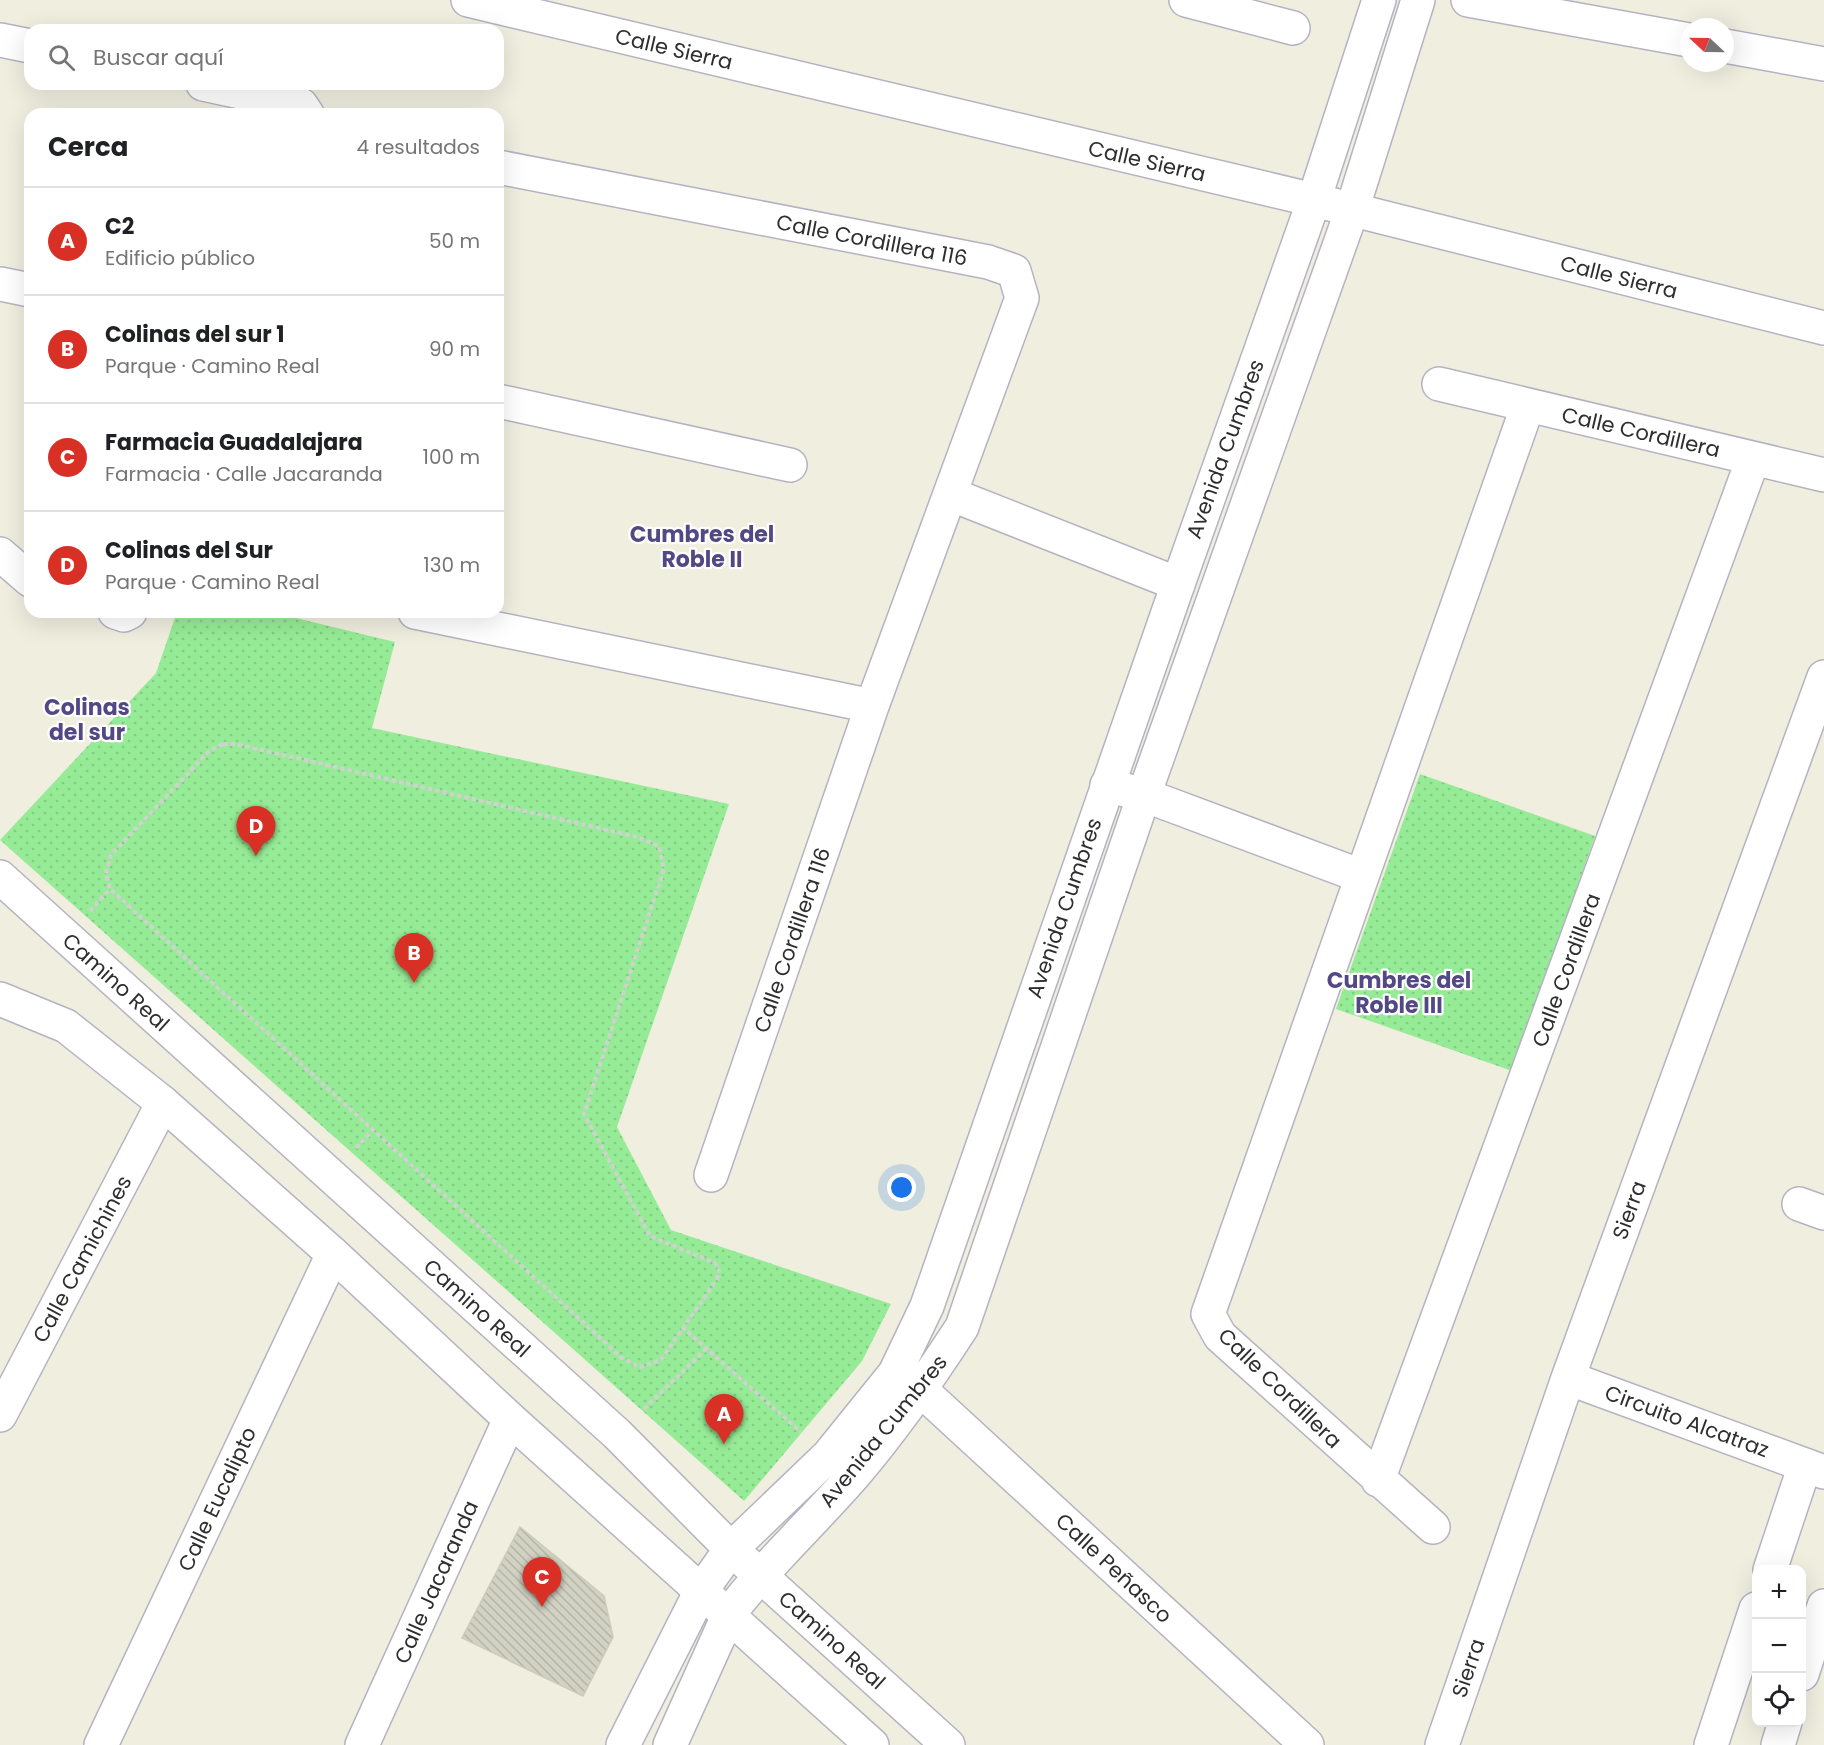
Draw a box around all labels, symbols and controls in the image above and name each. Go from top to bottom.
north arrow [1680,18,1734,72]
street label: Calle Sierra [612,21,736,77]
search box [24,24,504,90]
icon: search [45,41,78,74]
text: Buscar aquí [93,42,224,73]
text: Cerca [48,129,128,165]
text: 4 resultados [357,133,480,161]
street label: Calle Sierra [1085,133,1209,189]
street label: Calle Cordillera 116 [774,207,970,273]
text: C2 [105,211,134,242]
text: A [60,227,75,255]
text: 50 m [429,227,480,255]
text: Edificio público [105,244,255,272]
street label: Calle Sierra [1557,248,1681,306]
text: Colinas del sur 1 [105,319,285,350]
text: B [61,335,74,363]
text: 90 m [429,335,480,363]
text: Parque · Camino Real [105,352,320,380]
street label: Avenida Cumbres [1179,355,1271,543]
street label: Calle Cordillera [1559,400,1723,464]
text: Farmacia Guadalajara [105,427,363,458]
text: C [60,443,75,471]
text: 100 m [423,443,480,471]
text: Farmacia · Calle Jacaranda [105,460,383,488]
district label: Cumbres del Roble II [630,519,774,575]
text: Colinas del Sur [105,535,273,566]
text: D [60,551,75,579]
text: 130 m [423,551,480,579]
text: Parque · Camino Real [105,568,320,596]
district label: Colinas del sur [44,692,130,748]
pin: D [236,806,276,856]
street label: Avenida Cumbres [1020,814,1108,1002]
street label: Calle Cordillera 116 [747,844,837,1036]
street label: Calle Cordillera [1525,889,1607,1051]
street label: Camino Real [56,926,176,1038]
pin: B [394,934,434,983]
district label: Cumbres del Roble III [1327,965,1471,1021]
street label: Calle Camichines [26,1170,138,1348]
your location [887,1173,916,1202]
street label: Sierra [1605,1177,1653,1243]
street label: Camino Real [417,1252,537,1364]
street label: Calle Cordillera [1212,1321,1348,1455]
street label: Avenida Cumbres [812,1348,954,1514]
street label: Circuito Alcatraz [1601,1378,1773,1464]
pin: A [704,1394,744,1444]
street label: Calle Eucalipto [171,1422,263,1576]
street label: Calle Jacaranda [387,1496,485,1668]
street label: Calle Peñasco [1049,1506,1179,1630]
pin: C [522,1558,562,1607]
map controls [1752,1565,1806,1727]
button: + [1752,1565,1806,1619]
street label: Camino Real [772,1584,892,1696]
button: − [1752,1619,1806,1673]
street label: Sierra [1444,1635,1492,1701]
button: locate [1752,1673,1806,1727]

